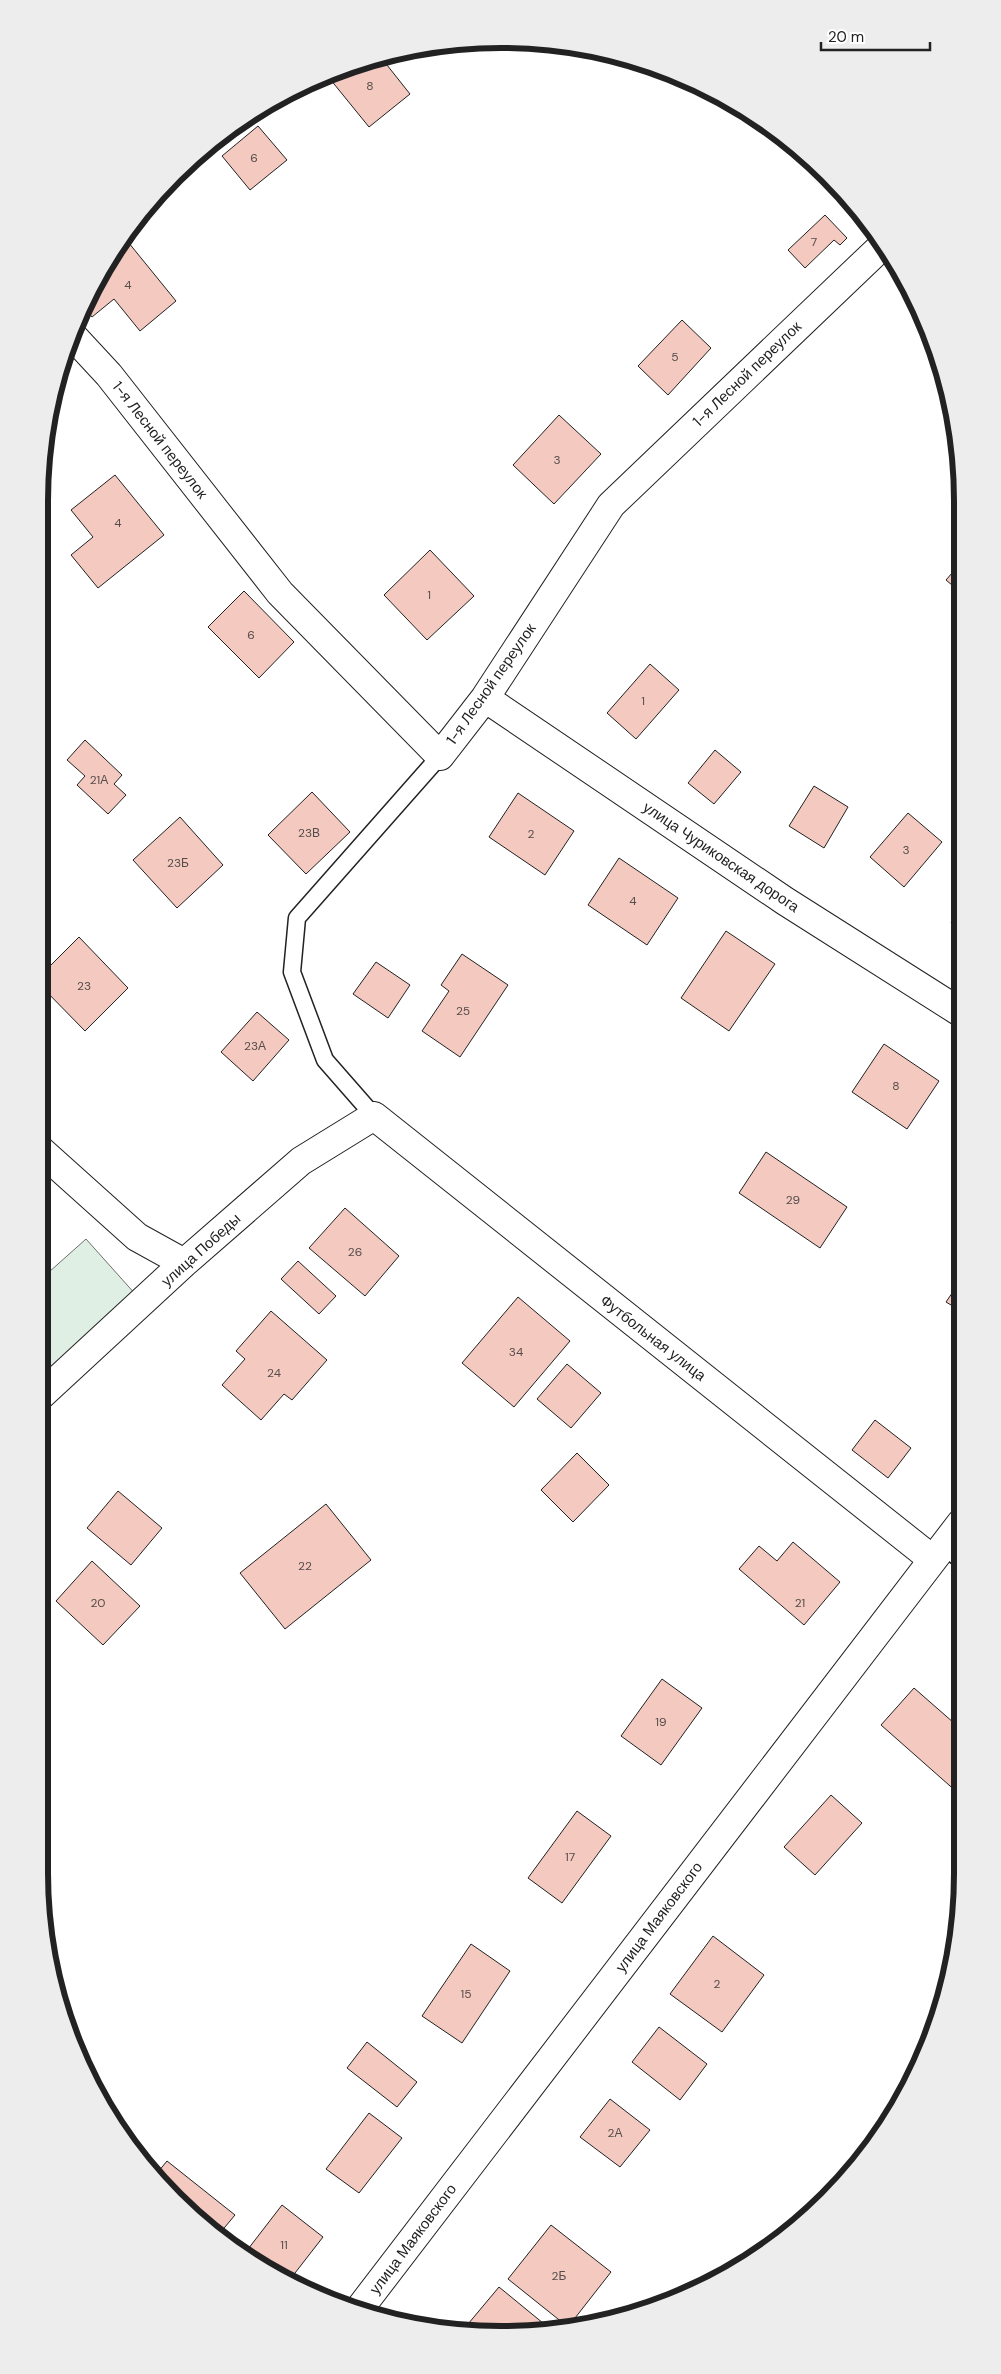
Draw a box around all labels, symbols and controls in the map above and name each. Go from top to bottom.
scale bar [821,20,930,52]
text: 20 m [828,27,864,47]
house number: 8 [366,78,374,94]
house number: 6 [250,150,258,166]
house number: 7 [811,234,817,250]
house number: 4 [124,277,132,293]
street label: 1-я Лесной переулок [688,317,806,431]
house number: 5 [671,349,679,365]
street label: 1-я Лесной переулок [108,377,212,503]
house number: 3 [553,452,561,468]
house number: 4 [114,515,122,531]
house number: 1 [427,587,431,603]
street label: 1-я Лесной переулок [442,619,541,749]
house number: 6 [247,627,255,643]
house number: 1 [641,693,645,709]
house number: 21А [90,772,108,788]
street label: улица Чуриковская дорога [639,797,804,917]
house number: 23В [298,825,320,841]
house number: 2 [528,826,535,842]
house number: 3 [902,842,910,858]
house number: 23Б [167,855,189,871]
house number: 4 [629,893,637,909]
house number: 23 [77,978,91,994]
house number: 25 [456,1003,470,1019]
house number: 23А [244,1038,266,1054]
house number: 8 [892,1078,900,1094]
house number: 29 [786,1192,800,1208]
street label: улица Победы [157,1209,245,1291]
house number: 26 [348,1244,362,1260]
street label: Футбольная улица [596,1290,710,1386]
house number: 34 [509,1344,523,1360]
house number: 24 [267,1365,281,1381]
house number: 22 [298,1558,312,1574]
house number: 20 [90,1595,106,1611]
house number: 21 [795,1595,805,1611]
house number: 19 [655,1714,667,1730]
house number: 17 [565,1849,575,1865]
street label: улица Маяковского [611,1858,707,1976]
house number: 2 [714,1976,721,1992]
house number: 15 [460,1986,472,2002]
house number: 2А [608,2125,622,2141]
street label: улица Маяковского [365,2180,461,2298]
house number: 11 [280,2237,288,2253]
house number: 2Б [552,2268,567,2284]

